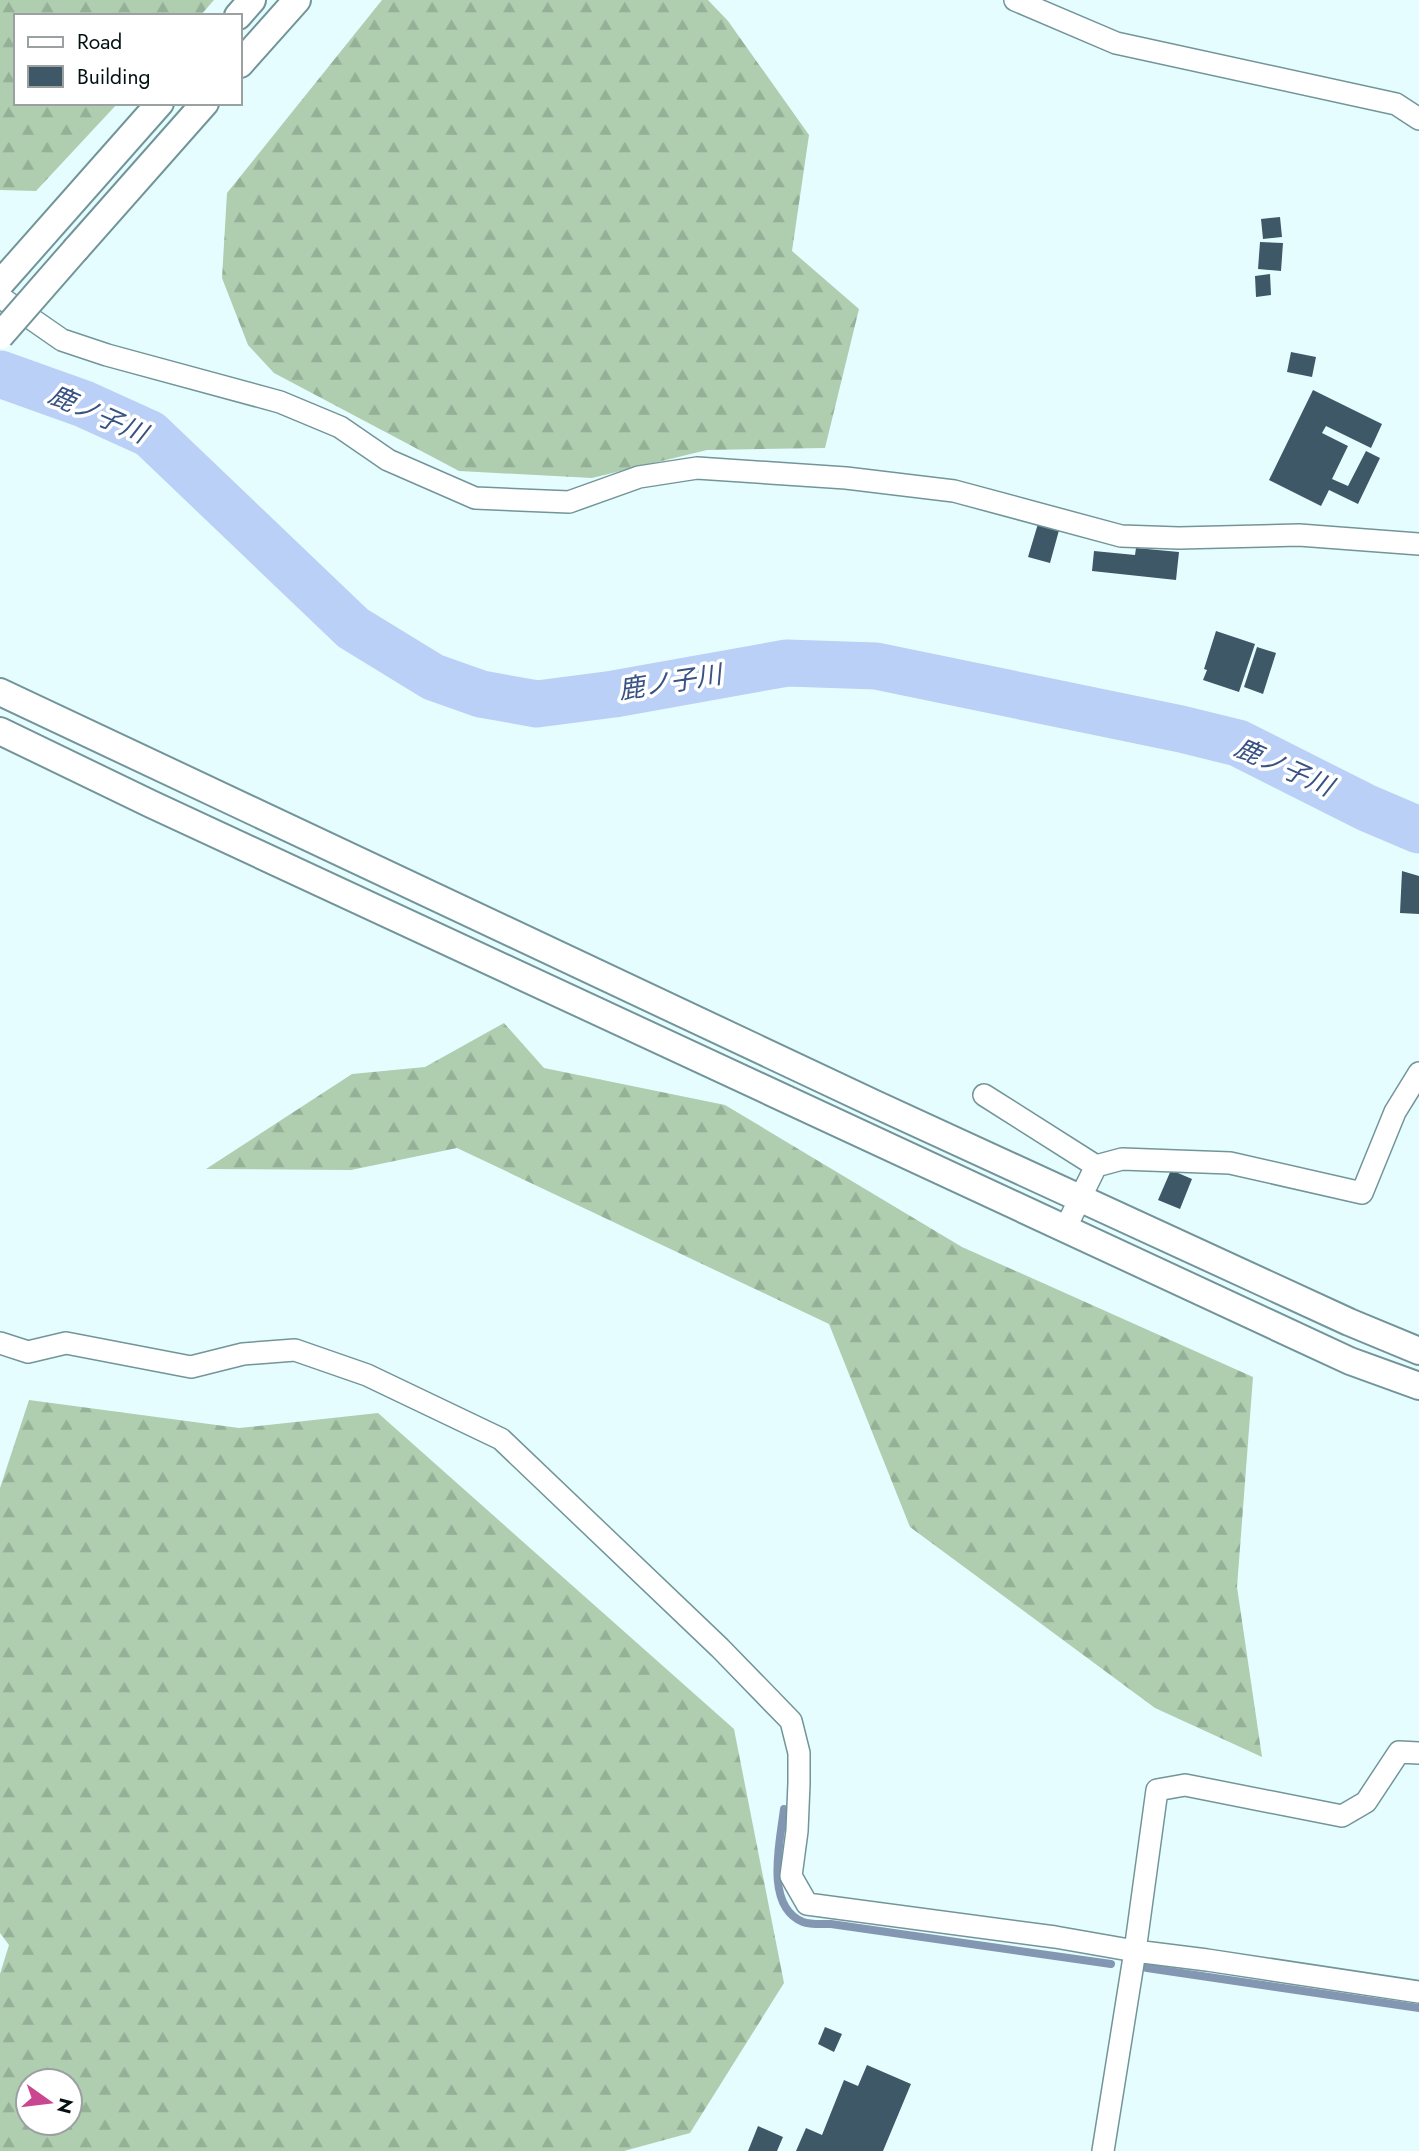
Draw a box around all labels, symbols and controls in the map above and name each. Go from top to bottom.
legend [14,14,242,105]
text: Road [77,27,122,57]
text: Building [77,62,150,92]
water label: 鹿ノ子川 [43,375,156,454]
water label: 鹿ノ子川 [616,655,727,709]
water label: 鹿ノ子川 [1229,728,1342,807]
north arrow [14,2067,84,2137]
text: N [50,2095,80,2117]

